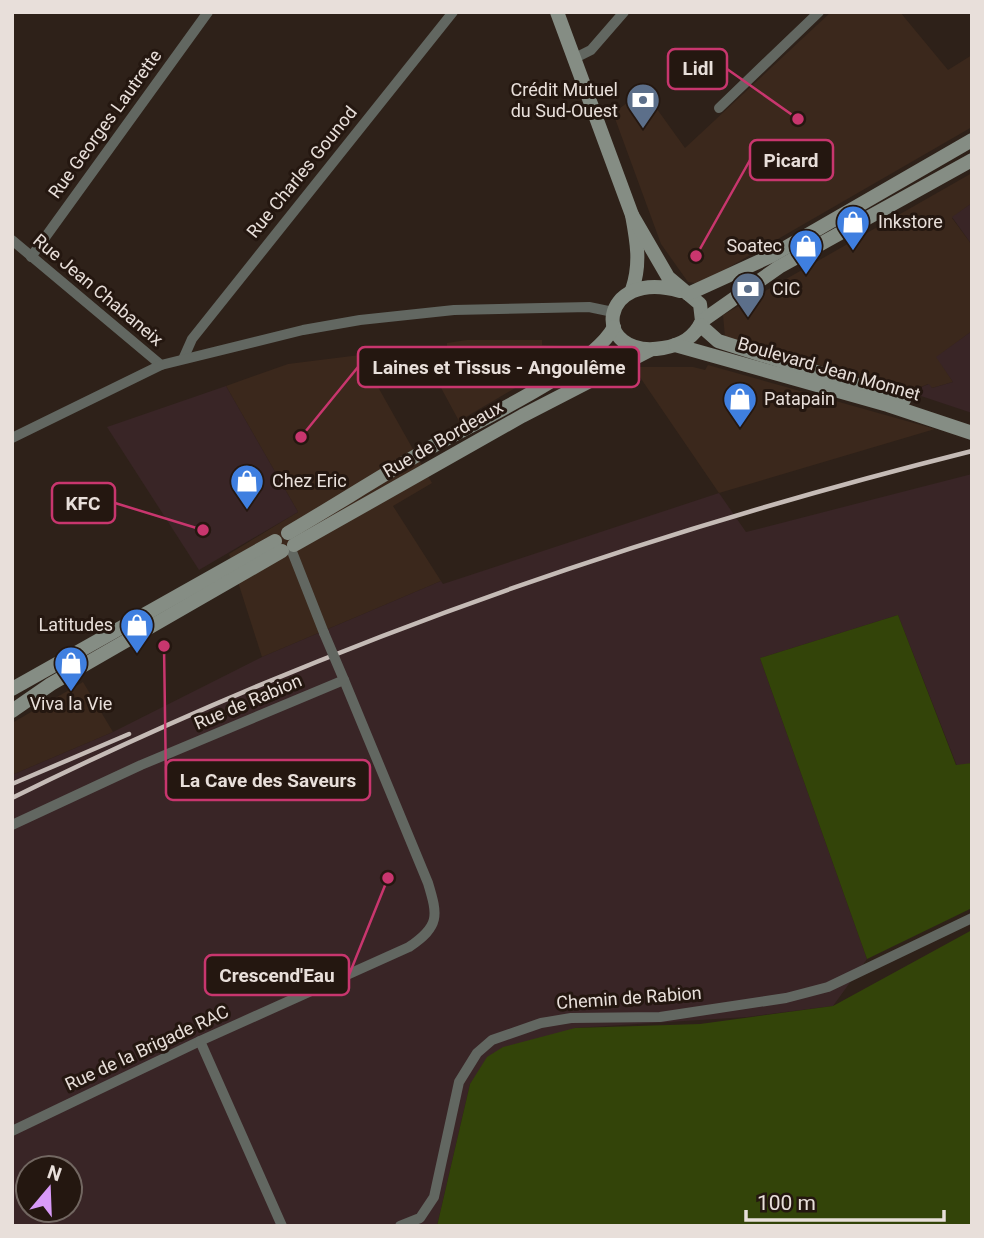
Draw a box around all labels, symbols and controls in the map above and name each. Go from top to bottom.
street label: Rue Georges Lautrette [44,45,166,202]
callout: Lidl [668,49,727,89]
text: Lidl [682,57,714,80]
place label: Crédit Mutuel du Sud-Ouest [511,79,618,121]
bank icon: Crédit Mutuel du Sud-Ouest [624,81,662,130]
street label: Rue Charles Gounod [242,102,361,242]
callout: Picard [750,140,833,180]
text: Picard [764,149,818,172]
shop icon: Inkstore [834,203,872,252]
place label: Inkstore [878,211,943,232]
shop icon: Soatec [787,227,825,276]
street label: Rue Jean Chabaneix [29,229,167,350]
place label: Soatec [726,235,782,256]
bank icon: CIC [729,270,767,319]
place label: CIC [772,278,800,299]
street label: Boulevard Jean Monnet [735,332,923,405]
callout: Laines et Tissus - Angoulême [358,347,639,387]
text: Laines et Tissus - Angoulême [373,356,625,379]
shop icon: Patapain [721,380,759,429]
place label: Patapain [764,388,835,409]
street label: Rue de Bordeaux [379,396,506,481]
shop icon: Chez Eric [228,462,266,511]
place label: Chez Eric [272,470,347,491]
callout: KFC [52,483,115,523]
text: KFC [66,492,100,515]
shop icon: Latitudes [118,606,156,655]
place label: Latitudes [38,614,113,635]
shop icon: Viva la Vie [52,644,90,693]
street label: Rue de Rabion [191,669,305,734]
place label: Viva la Vie [30,693,112,714]
callout: La Cave des Saveurs [166,760,370,800]
text: La Cave des Saveurs [180,769,356,792]
callout: Crescend'Eau [205,955,349,995]
text: Crescend'Eau [219,964,335,987]
street label: Chemin de Rabion [556,982,702,1013]
street label: Rue de la Brigade RAC [62,1000,232,1095]
north arrow [14,1154,84,1224]
text: N [44,1160,64,1186]
scale bar [746,1178,944,1222]
text: 100 m [757,1191,816,1215]

